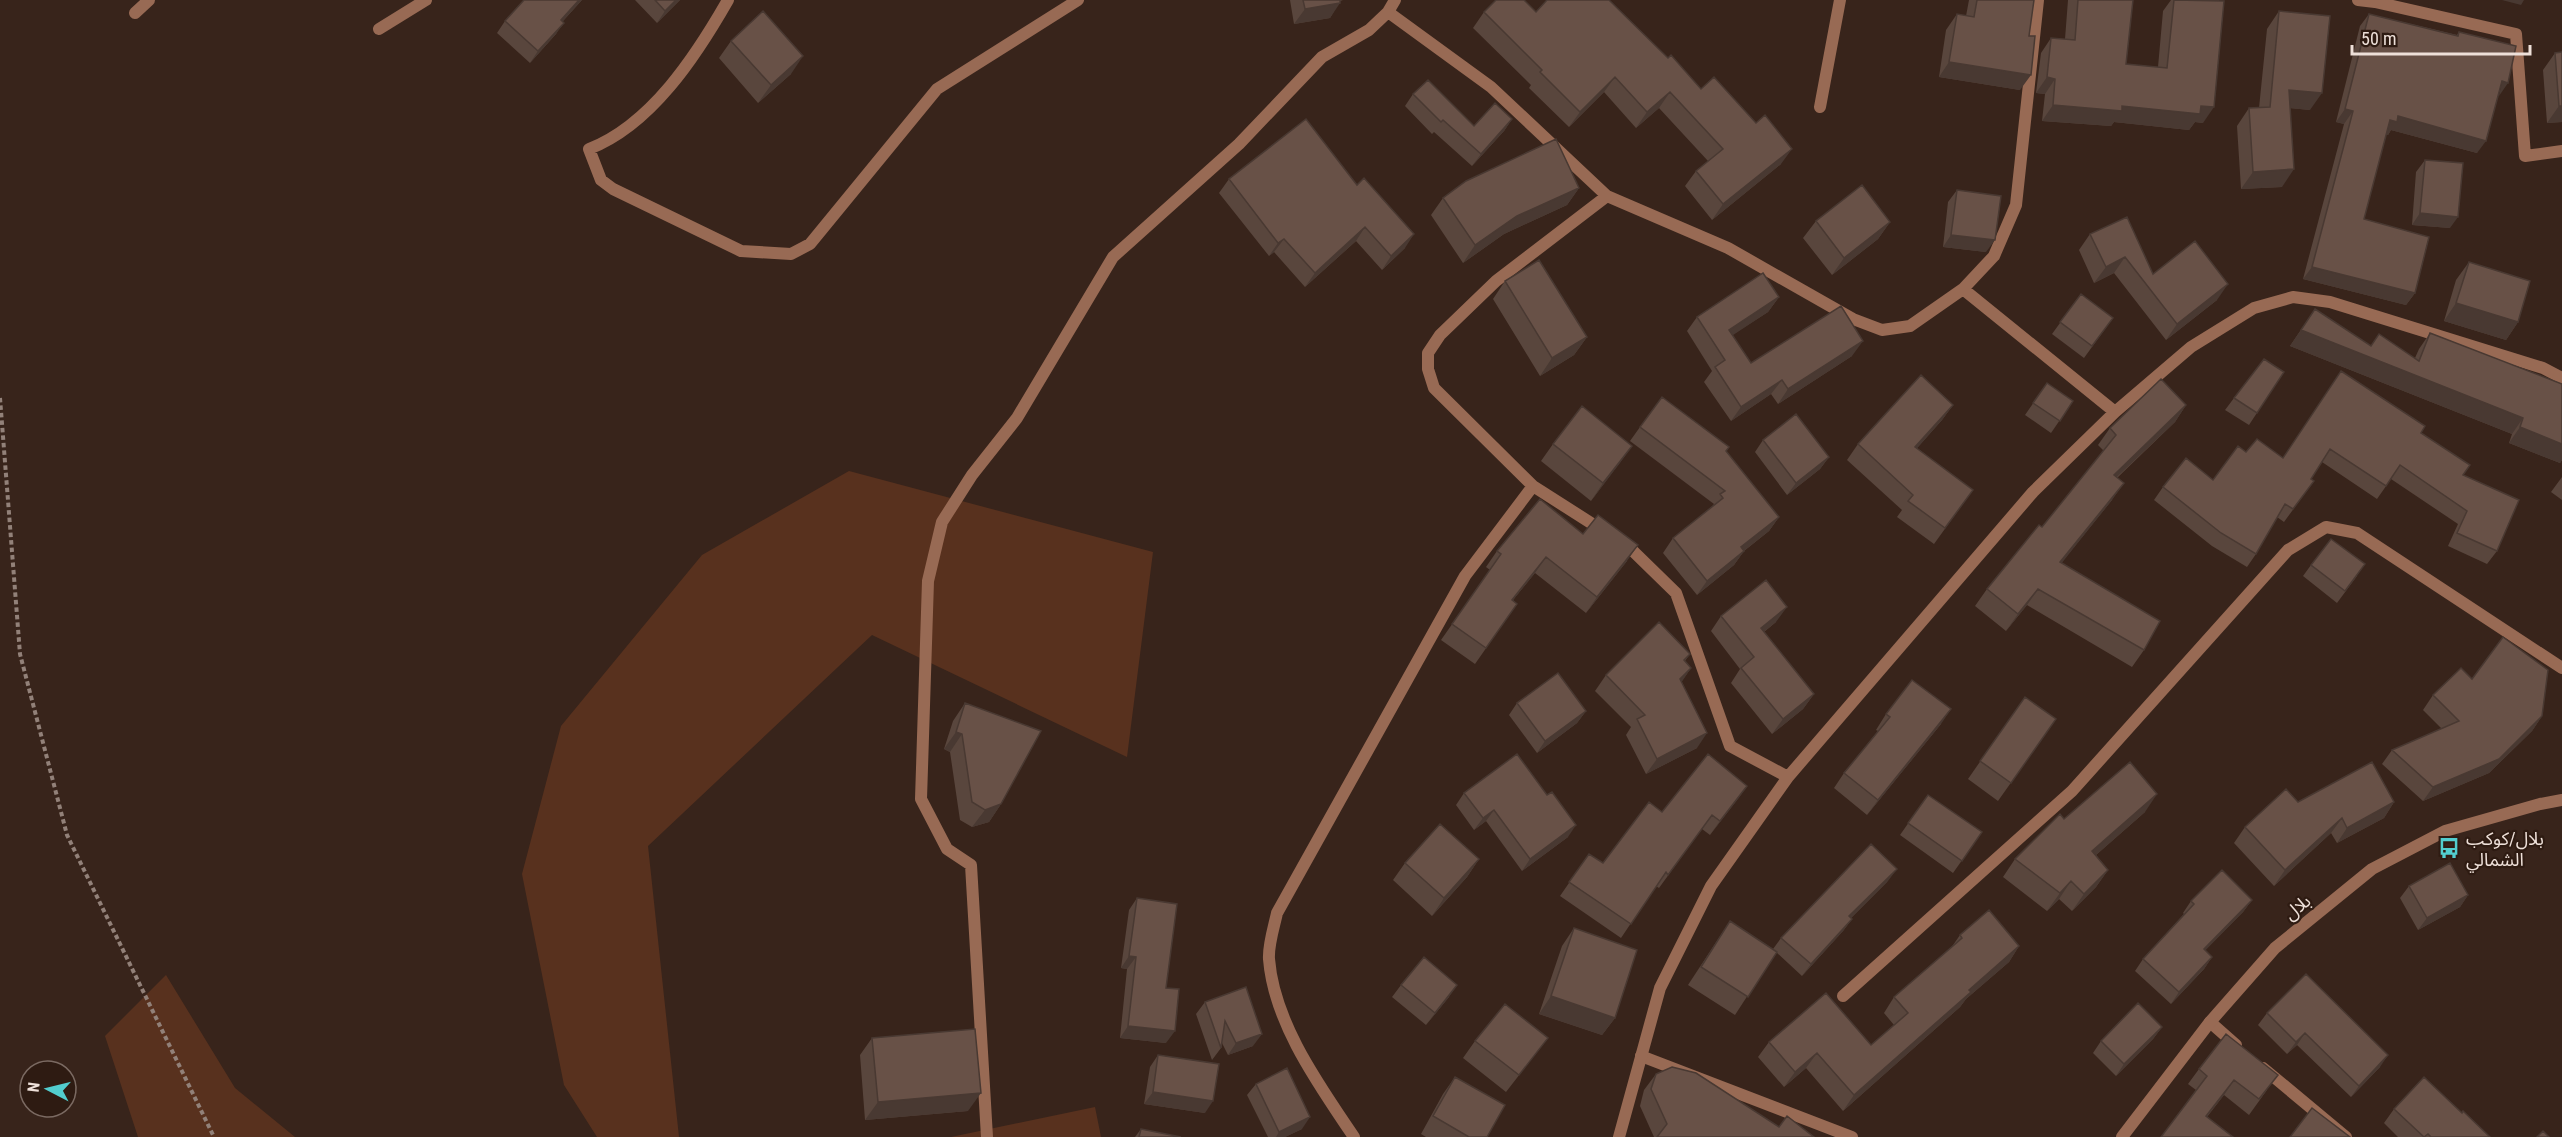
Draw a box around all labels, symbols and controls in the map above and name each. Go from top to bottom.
scale bar [2352,18,2530,56]
text: 50 m [2361,28,2396,49]
place label: بلال/كوكب الشمالي [2466,828,2544,873]
bus stop icon: بلال/كوكب الشمالي [2437,836,2461,860]
street label: بلال [2279,890,2315,925]
north arrow [18,1059,78,1119]
text: N [24,1081,44,1093]

